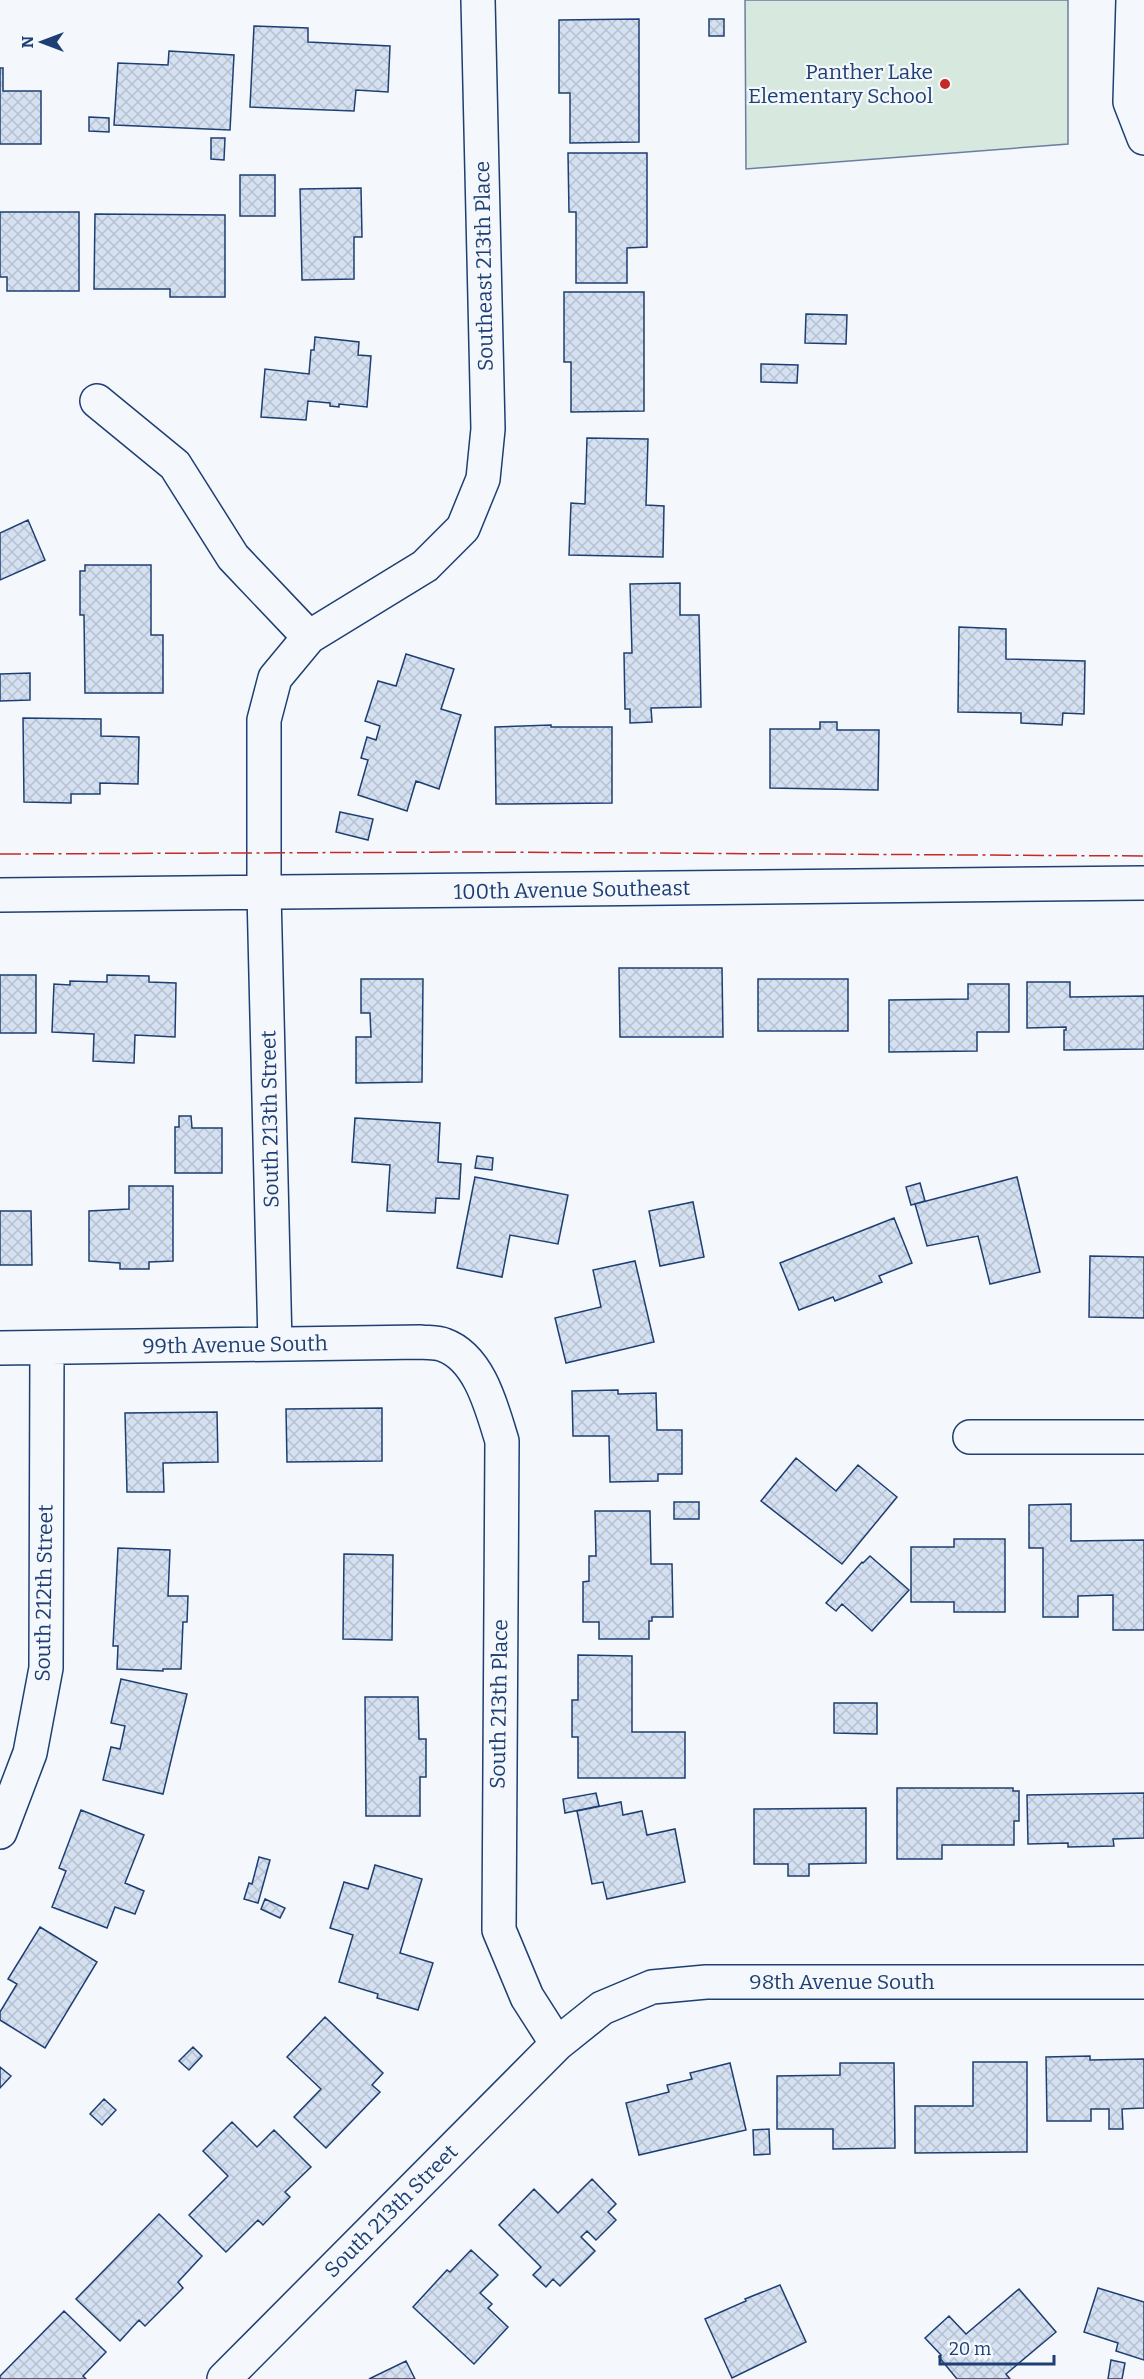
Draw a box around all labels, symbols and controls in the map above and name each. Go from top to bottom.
north arrow [12,12,72,72]
text: N [18,36,37,48]
place label: Panther Lake Elementary School [748,59,933,109]
marker: Panther Lake Elementary School [938,77,952,91]
street label: Southeast 213th Place [469,161,499,371]
street label: 100th Avenue Southeast [453,875,691,905]
street label: South 213th Street [255,1030,285,1208]
street label: 99th Avenue South [142,1330,328,1360]
street label: South 212th Street [29,1504,59,1682]
street label: South 213th Place [485,1619,513,1789]
street label: 98th Avenue South [749,1969,935,1995]
street label: South 213th Street [319,2139,463,2283]
scale bar [940,2328,1054,2366]
text: 20 m [949,2338,991,2360]

